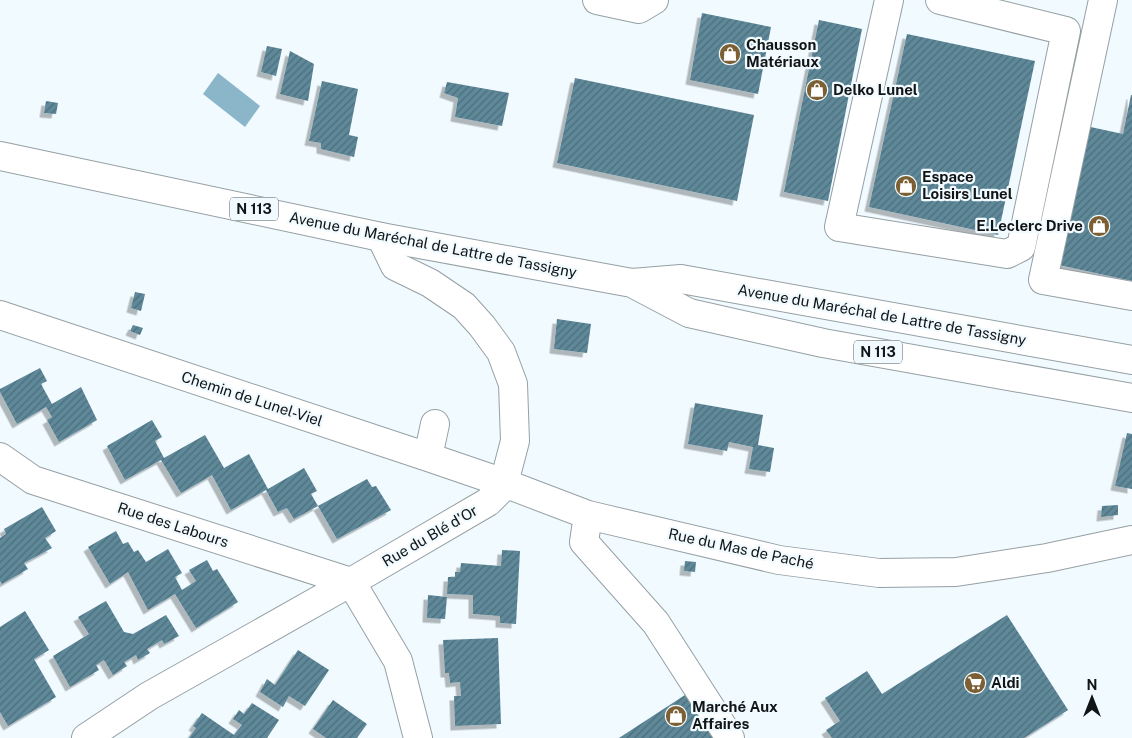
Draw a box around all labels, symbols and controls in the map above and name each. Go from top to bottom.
place label: Chausson Matériaux [746,36,819,70]
shop icon: Chausson Matériaux [718,42,742,66]
shop icon: Delko Lunel [805,78,829,102]
place label: Delko Lunel [833,81,918,98]
place label: Espace Loisirs Lunel [922,168,1013,202]
shop icon: Espace Loisirs Lunel [894,174,918,198]
road number: N 113 [230,198,278,220]
street label: Avenue du Maréchal de Lattre de Tassigny [288,208,578,281]
shop icon: E.Leclerc Drive [1087,214,1111,238]
place label: E.Leclerc Drive [976,217,1083,234]
street label: Avenue du Maréchal de Lattre de Tassigny [737,281,1028,348]
road number: N 113 [854,341,902,364]
street label: Chemin de Lunel-Viel [179,368,325,429]
street label: Rue des Labours [116,499,231,550]
street label: Rue du Blé d'Or [379,501,481,570]
street label: Rue du Mas de Paché [667,525,815,572]
supermarket icon: Aldi [963,671,987,695]
north arrow [1067,673,1117,723]
place label: Aldi [991,674,1020,691]
text: N [1087,677,1097,693]
place label: Marché Aux Affaires [692,698,778,732]
shop icon: Marché Aux Affaires [664,704,688,728]

